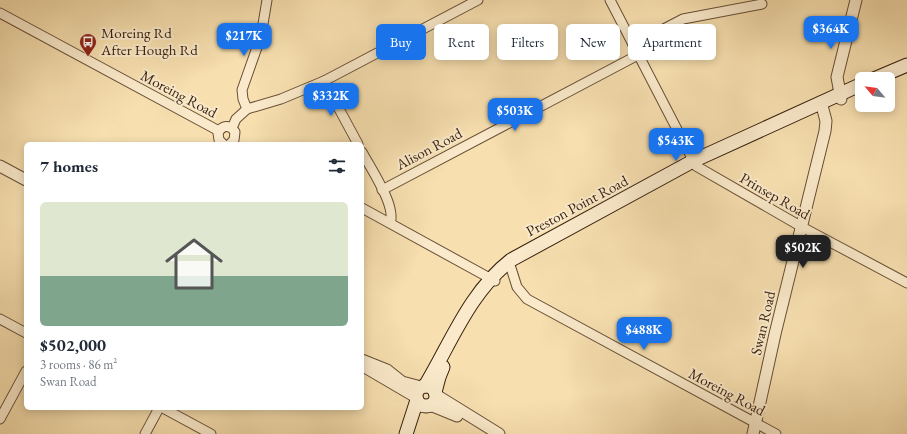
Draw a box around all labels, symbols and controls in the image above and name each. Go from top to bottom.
pin: $364K [803,16,859,50]
text: $364K [813,20,849,37]
place label: Moreing Rd After Hough Rd [100,23,198,59]
pin: $217K [216,23,272,57]
chip: Buy [376,24,426,60]
chip: Rent [434,24,489,60]
chip: Filters [497,24,558,60]
chip: New [566,24,620,60]
chip: Apartment [628,24,716,60]
text: $217K [226,27,262,44]
bus stop icon: Moreing Rd After Hough Rd [78,32,98,57]
street label: Moreing Road [138,65,221,122]
north arrow [855,72,895,112]
map controls [855,72,895,112]
pin: $332K [303,83,359,117]
text: $332K [313,87,349,104]
pin: $503K [487,98,543,132]
text: $503K [497,102,533,119]
street label: Alison Road [392,123,465,174]
pin: $543K [648,128,704,162]
text: $543K [658,132,694,149]
text: 7 homes [40,155,98,177]
icon: filters [326,155,348,177]
street label: Prinsep Road [737,168,814,223]
street label: Preston Point Road [523,171,631,240]
icon: home [158,228,230,300]
pin: $502K [775,235,831,269]
text: $502K [785,239,821,256]
street label: Swan Road [746,289,779,357]
pin: $488K [616,317,672,351]
text: $488K [626,321,662,338]
text: $502,000 [40,334,106,356]
text: 3 rooms · 86 m² [40,356,117,373]
street label: Moreing Road [686,363,769,420]
text: Swan Road [40,373,97,390]

